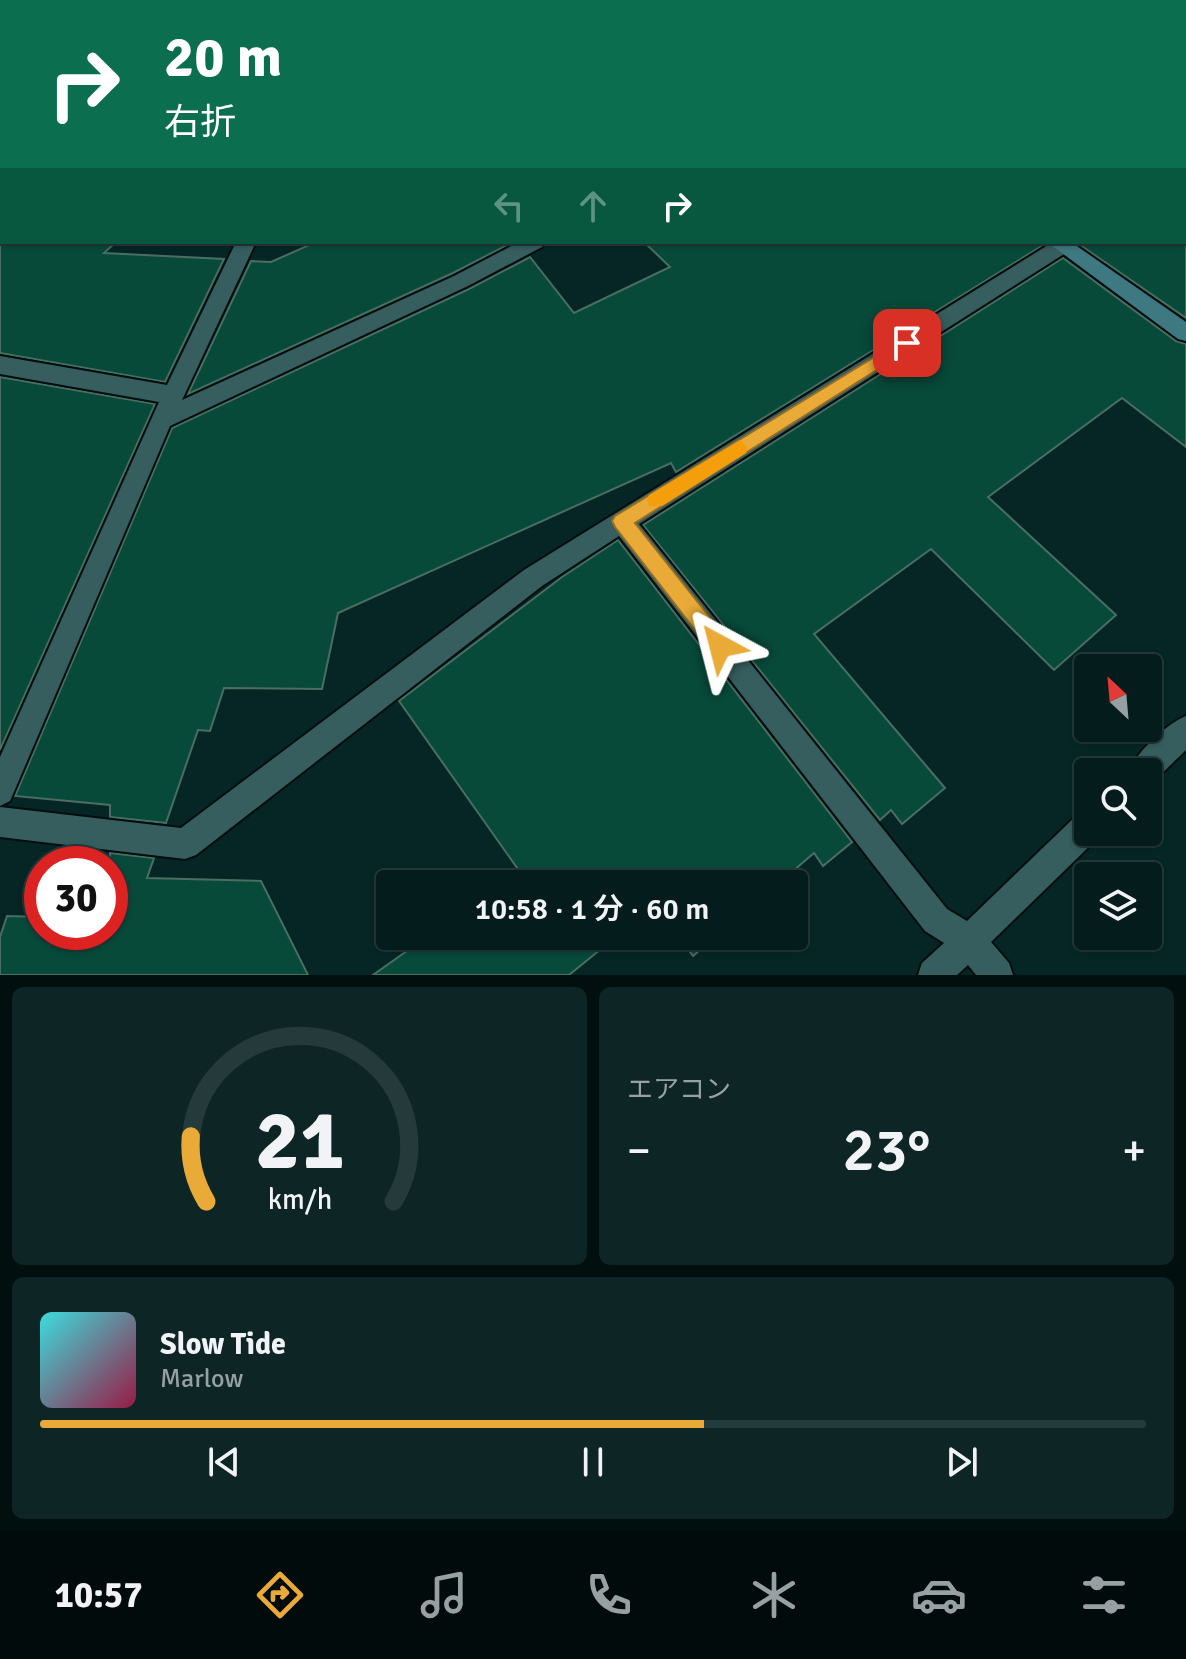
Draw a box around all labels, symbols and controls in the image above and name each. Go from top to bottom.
text: 20 m [164,23,282,92]
icon: right [32,32,136,136]
text: 右折 [164,100,236,145]
icon: left [487,184,531,228]
icon: ahead [571,184,615,228]
icon: right [655,184,699,228]
pin [873,309,941,377]
icon: arrive [885,321,929,365]
position arrow [678,604,762,688]
north arrow [1074,654,1162,742]
map controls [1074,654,1162,950]
button: search [1074,758,1162,846]
speed limit sign: 30 [24,846,128,950]
button: layers [1074,862,1162,950]
text: 10:58 · 1 分 · 60 m [475,891,709,928]
text: エアコン [627,1074,731,1106]
text: 21 [255,1090,344,1192]
text: 23° [843,1114,930,1188]
text: − [627,1124,651,1178]
text: + [1122,1124,1146,1178]
text: km/h [267,1182,332,1217]
text: Slow Tide [160,1326,286,1363]
text: Marlow [160,1363,243,1395]
icon: previous [202,1440,246,1484]
icon: pause [571,1440,615,1484]
icon: next [940,1440,984,1484]
icon: directions [252,1567,308,1623]
icon: music [416,1567,472,1623]
icon: phone [581,1567,637,1623]
icon: climate [746,1567,802,1623]
icon: car [911,1567,967,1623]
icon: filters [1076,1567,1132,1623]
text: 10:57 [54,1573,143,1618]

